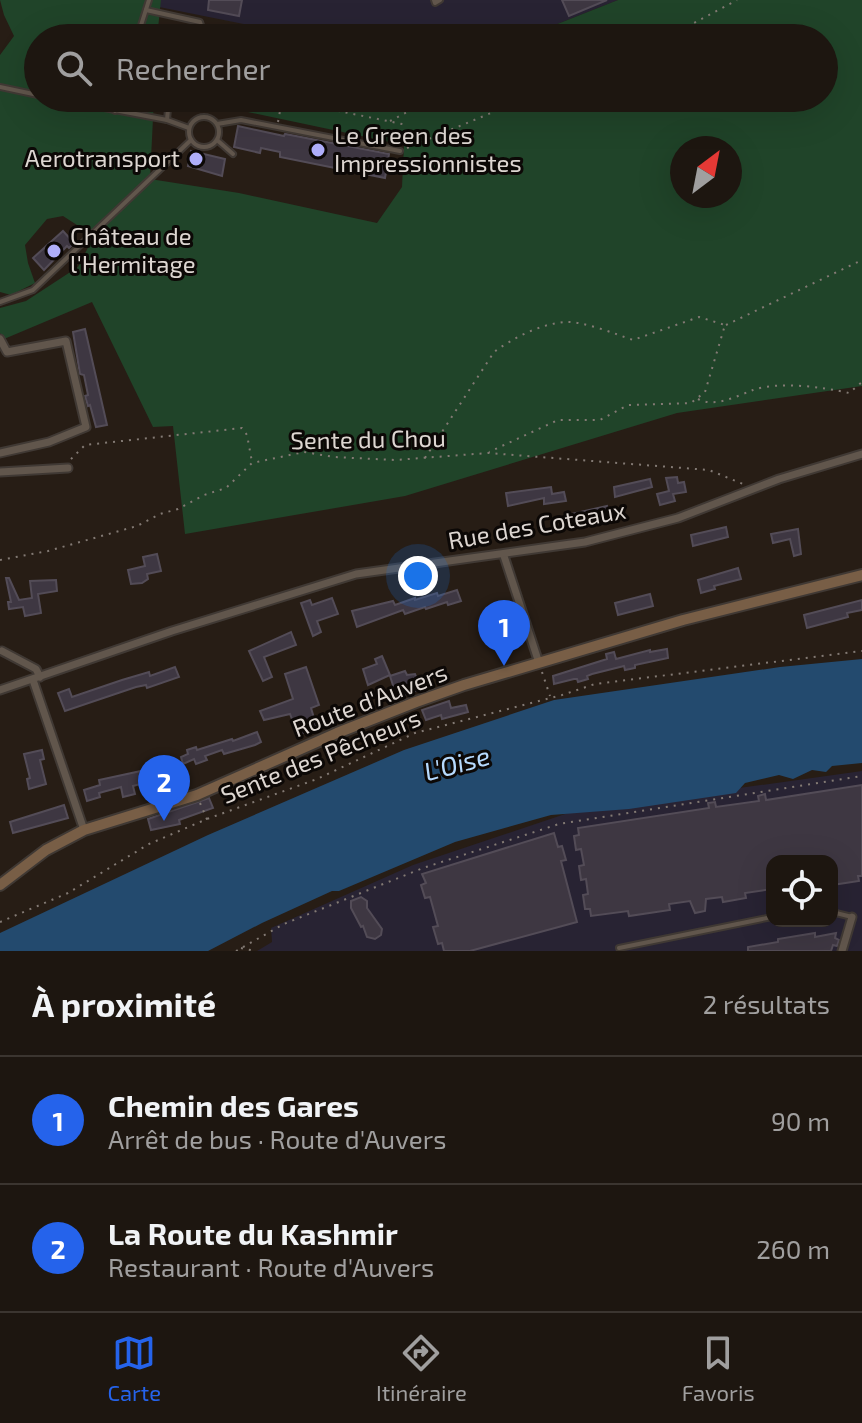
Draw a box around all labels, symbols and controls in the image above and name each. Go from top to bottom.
search box [24,24,838,112]
icon: search [52,46,96,90]
text: Rechercher [116,50,271,86]
place label: Le Green des Impressionnistes [334,120,522,177]
north arrow [670,136,742,208]
marker: Le Green des Impressionnistes [309,141,327,159]
place label: Aerotransport [25,143,180,172]
marker: Aerotransport [187,150,205,168]
place label: Château de l'Hermitage [70,221,196,278]
marker: Château de l'Hermitage [45,242,63,260]
street label: Sente du Chou [290,423,446,454]
street label: Rue des Coteaux [446,495,628,554]
your location [398,556,438,596]
pin: 1 [478,600,530,666]
street label: Route d'Auvers [288,657,451,742]
street label: Sente des Pêcheurs [216,702,425,809]
water label: L'Oise [420,739,493,786]
pin: 2 [138,755,190,821]
map controls [766,855,838,927]
button: locate [766,855,838,927]
text: À proximité [32,983,216,1024]
text: 2 résultats [703,988,830,1019]
text: Chemin des Gares [108,1087,359,1123]
text: 1 [52,1105,64,1136]
text: 90 m [771,1105,830,1136]
text: Arrêt de bus · Route d'Auvers [108,1123,446,1154]
text: La Route du Kashmir [108,1215,398,1251]
text: 2 [50,1233,66,1264]
text: 260 m [756,1233,830,1264]
text: Restaurant · Route d'Auvers [108,1251,434,1282]
tab: Carte [107,1331,161,1405]
tab: Itinéraire [376,1331,467,1405]
tab: Favoris [682,1331,755,1405]

